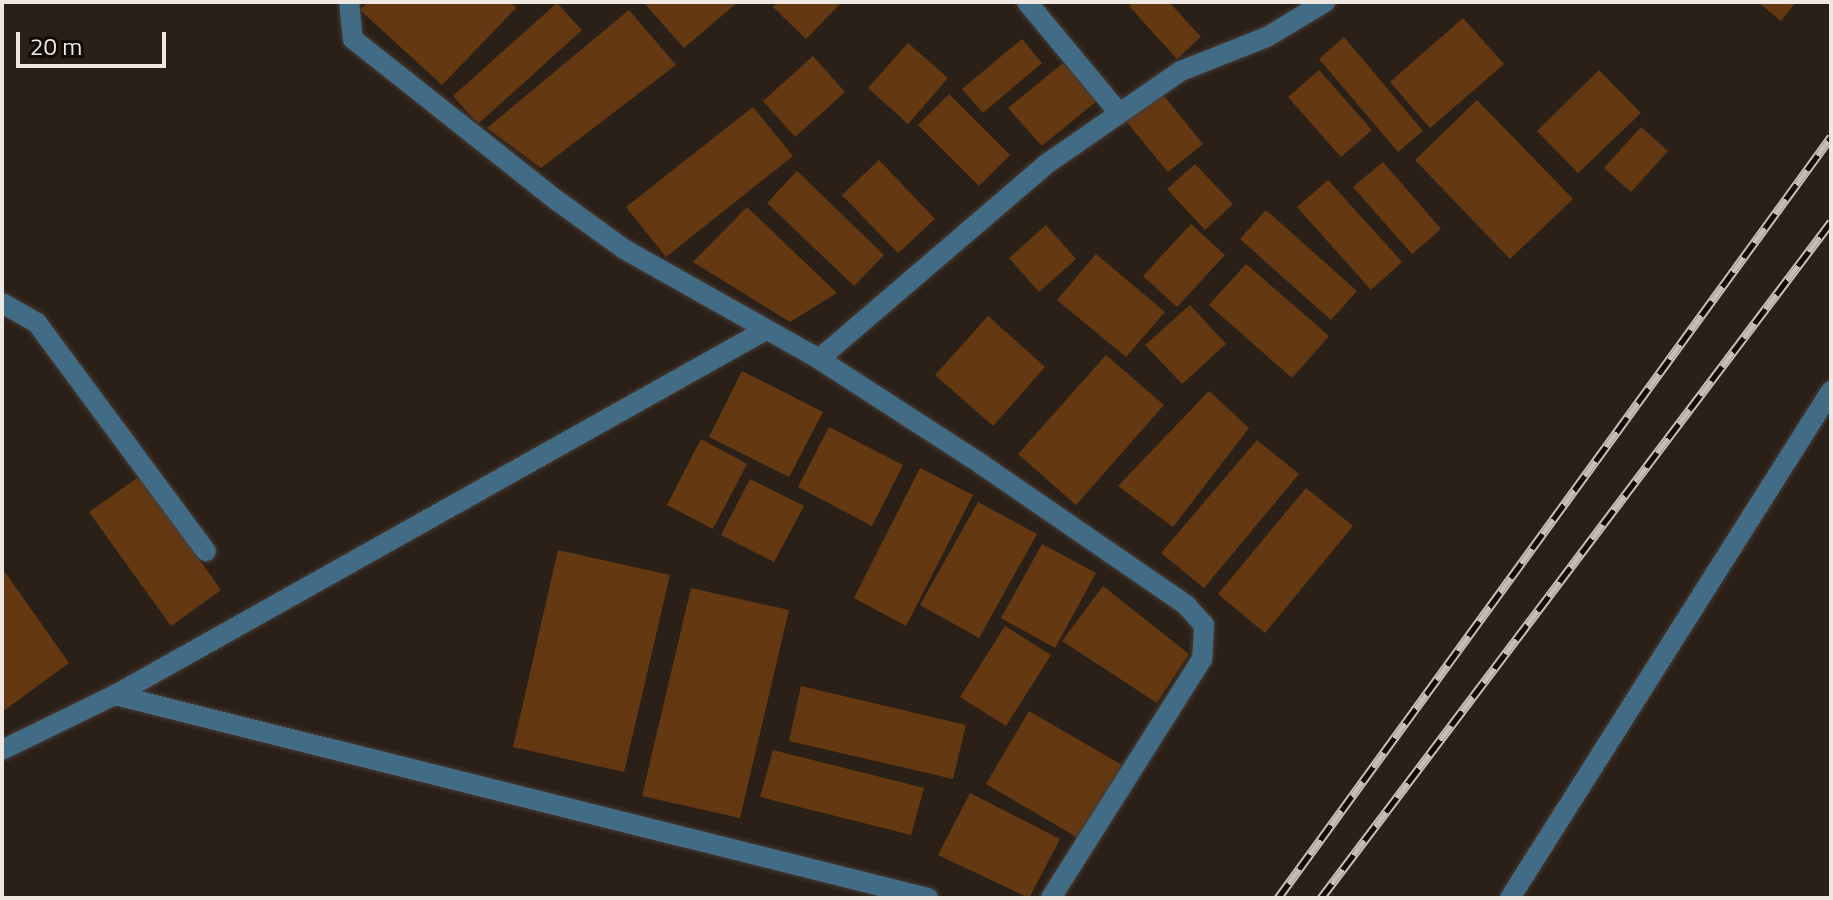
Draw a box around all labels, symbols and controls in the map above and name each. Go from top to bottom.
scale bar [20,16,170,66]
text: 20 m [30,28,82,64]

